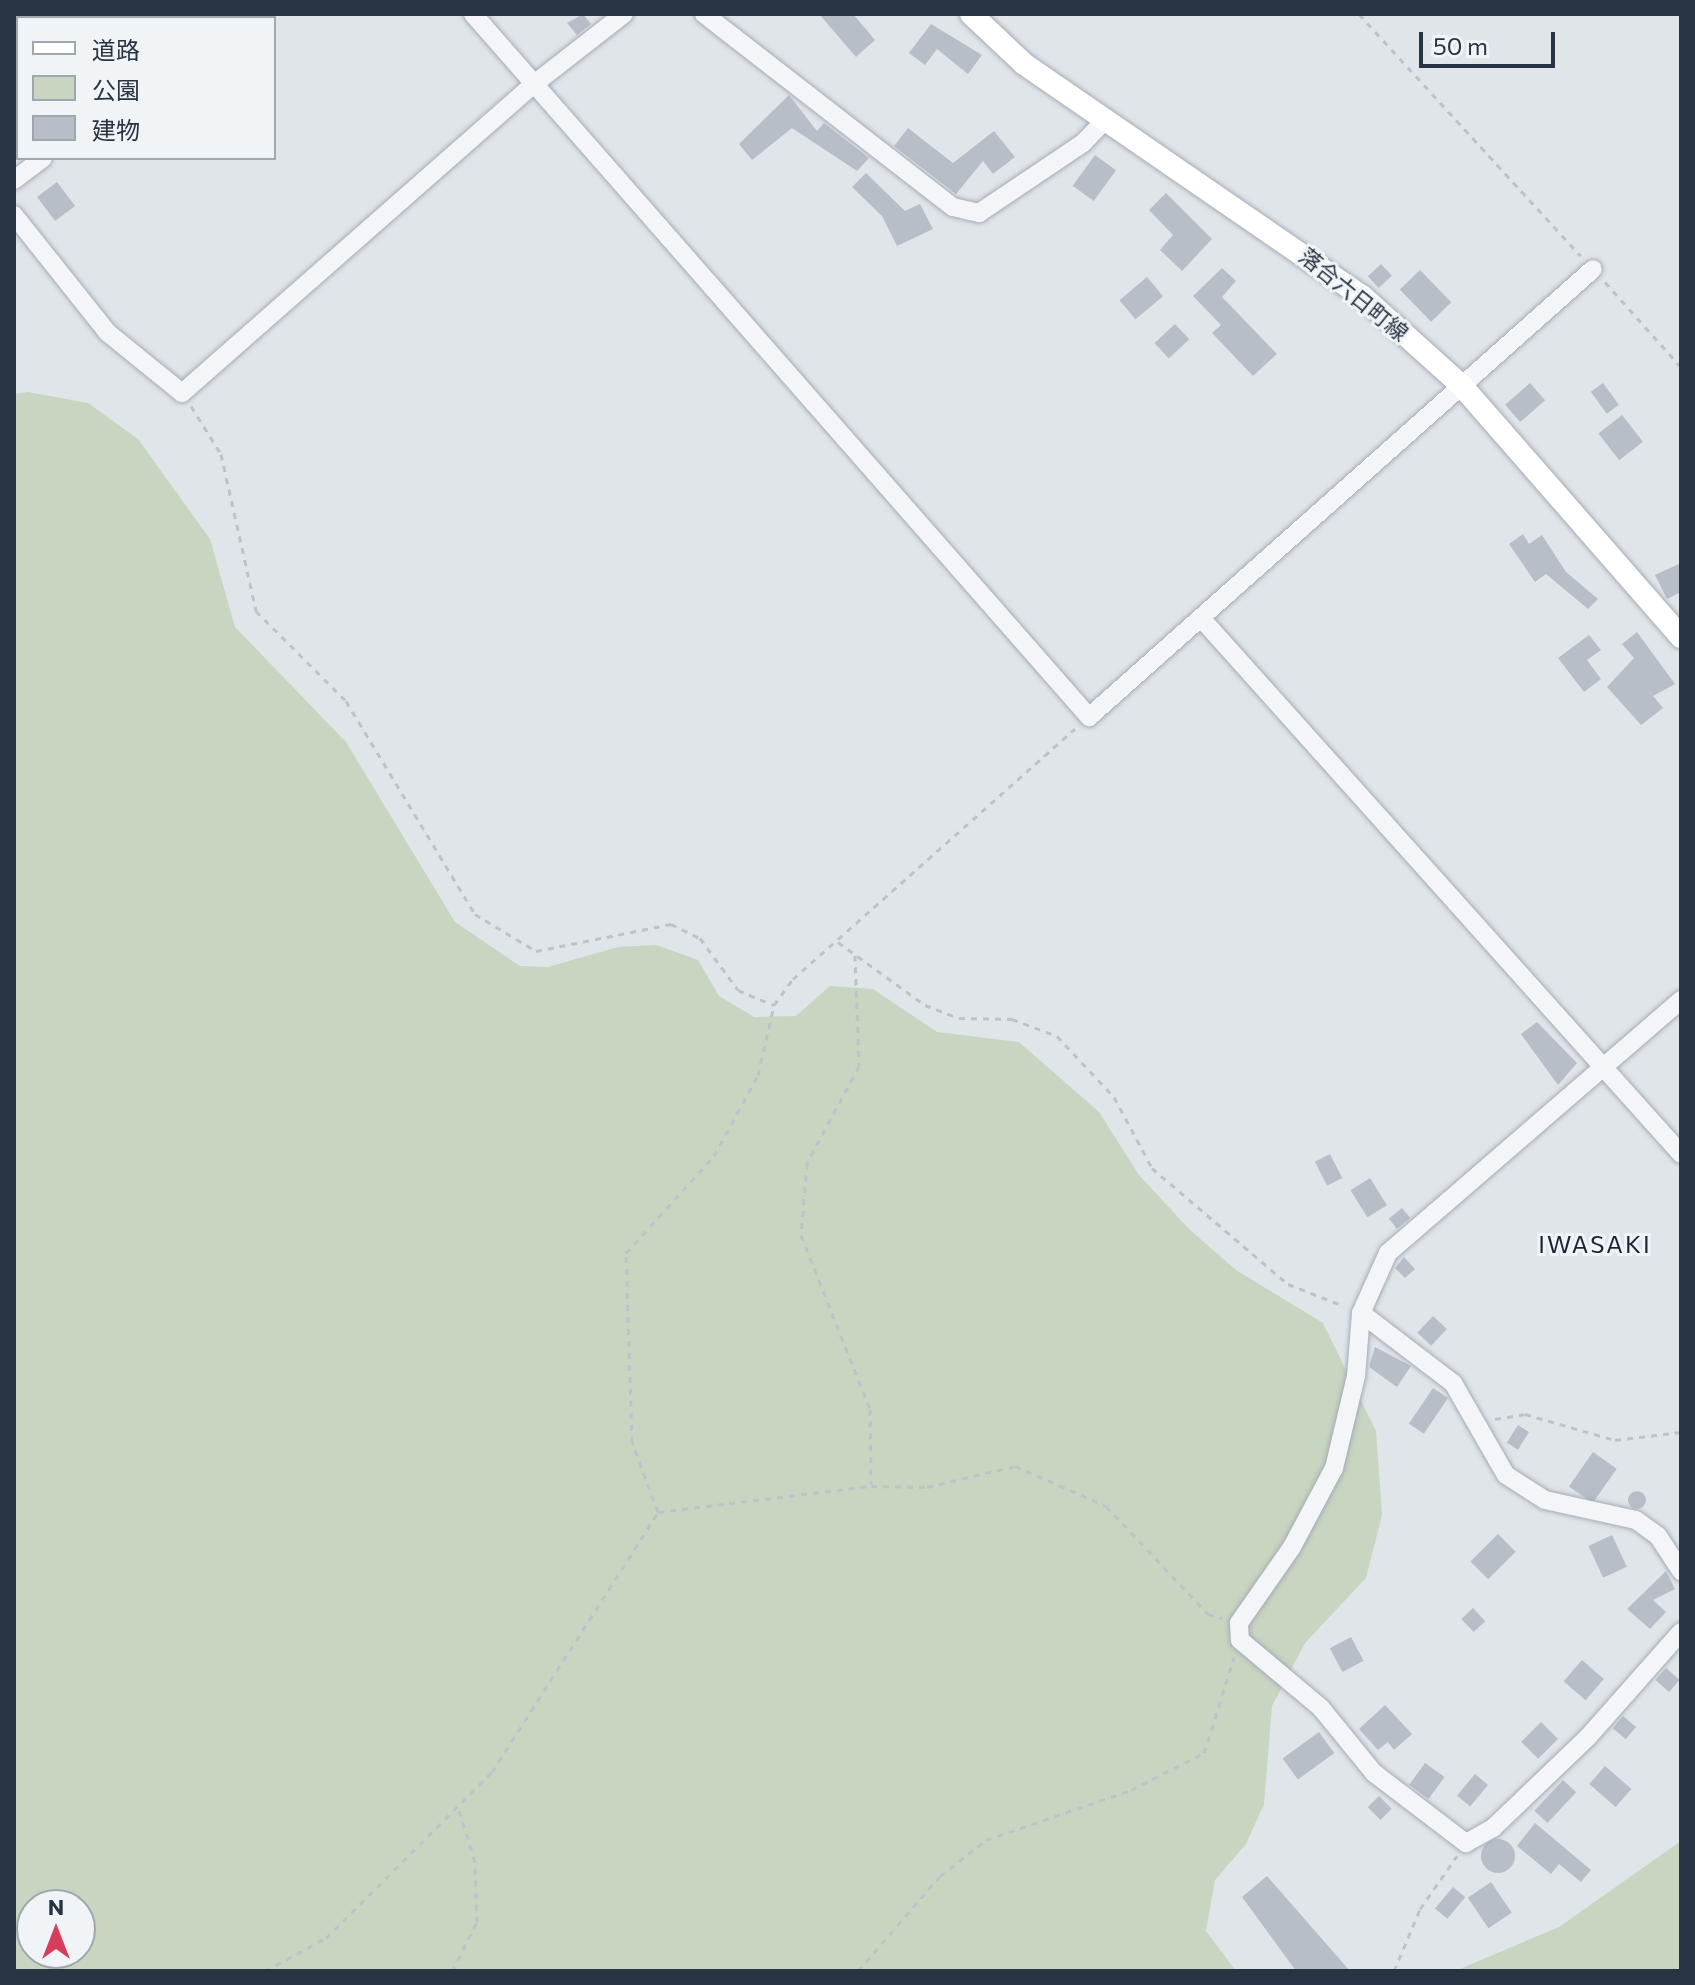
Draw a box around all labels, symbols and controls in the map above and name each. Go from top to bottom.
legend [16,16,276,160]
scale bar [1423,16,1559,66]
text: 50 m [1433,31,1488,60]
text: 道路 [92,35,140,64]
text: 公園 [92,75,140,104]
text: 建物 [92,115,140,144]
street label: 落合六日町線 [1294,242,1414,346]
district label: IWASAKI [1538,1230,1652,1258]
north arrow [16,1889,96,1969]
text: N [48,1893,64,1920]

